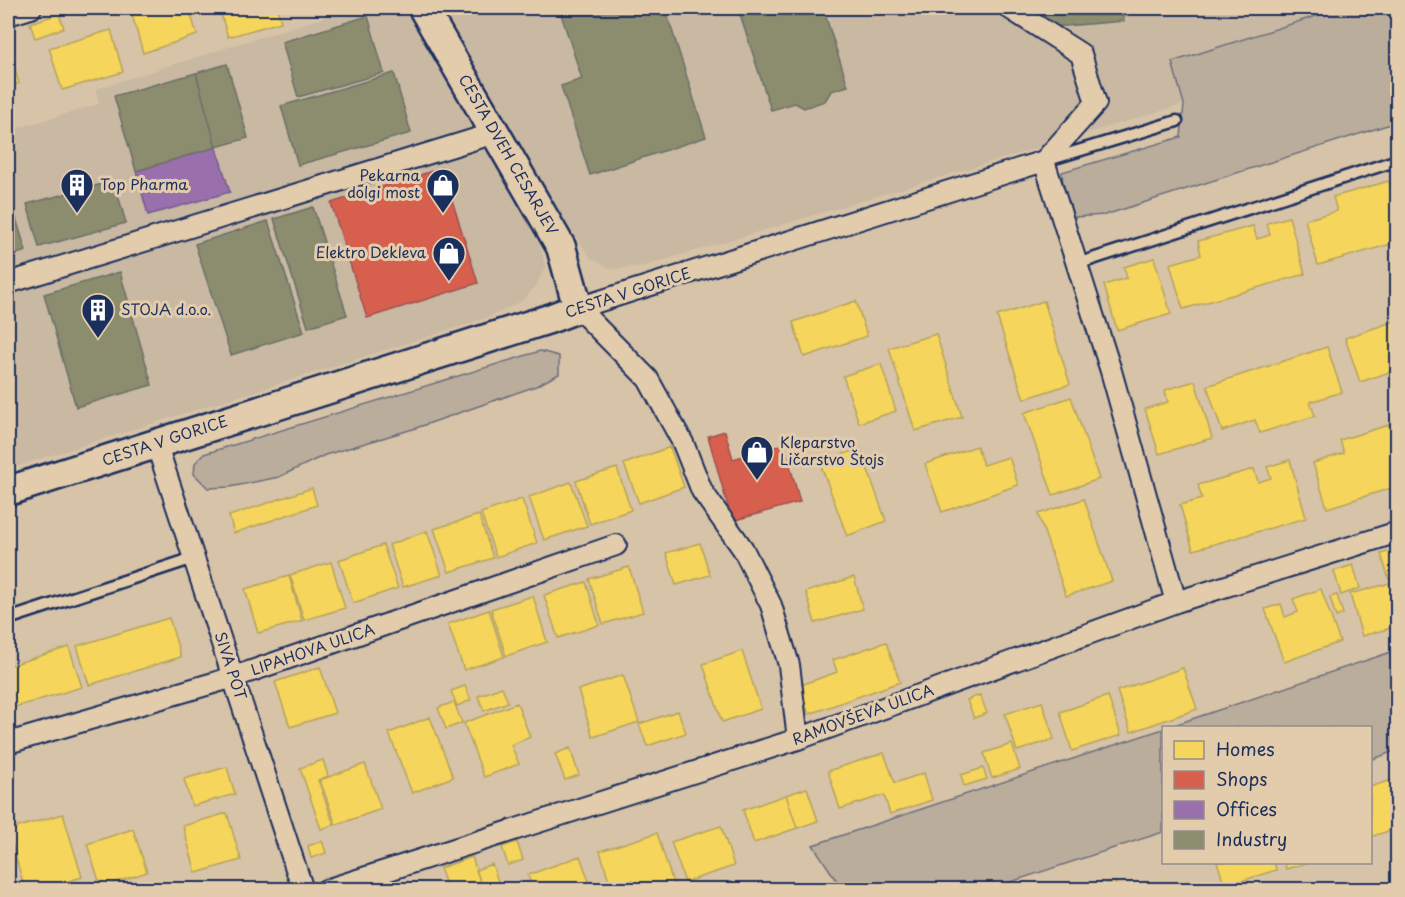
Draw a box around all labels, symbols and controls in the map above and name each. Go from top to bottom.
street label: CESTA DVEH CESARJEV [454,70,565,239]
place label: Pekarna dolgi most [347,163,421,203]
building icon: Top Pharma [59,167,95,214]
shop icon: Pekarna dolgi most [425,167,461,214]
place label: Top Pharma [100,172,188,195]
shop icon: Elektro Dekleva [431,235,467,282]
place label: Elektro Dekleva [316,240,427,263]
street label: CESTA V GORICE [562,260,693,323]
building icon: STOJA d.o.o. [80,292,116,339]
place label: STOJA d.o.o. [121,297,211,320]
street label: CESTA V GORICE [99,408,230,471]
place label: Kleparstvo Ličarstvo Štojs [780,430,884,470]
shop icon: Kleparstvo Ličarstvo Štojs [739,434,775,481]
street label: LIPAHOVA ULICA [248,617,378,681]
street label: SIVA POT [210,629,253,703]
street label: RAMOVŠEVA ULICA [789,677,936,750]
legend [1162,726,1372,864]
text: Homes [1216,735,1274,762]
text: Shops [1216,765,1267,792]
text: Offices [1216,795,1277,822]
text: Industry [1216,825,1287,852]

